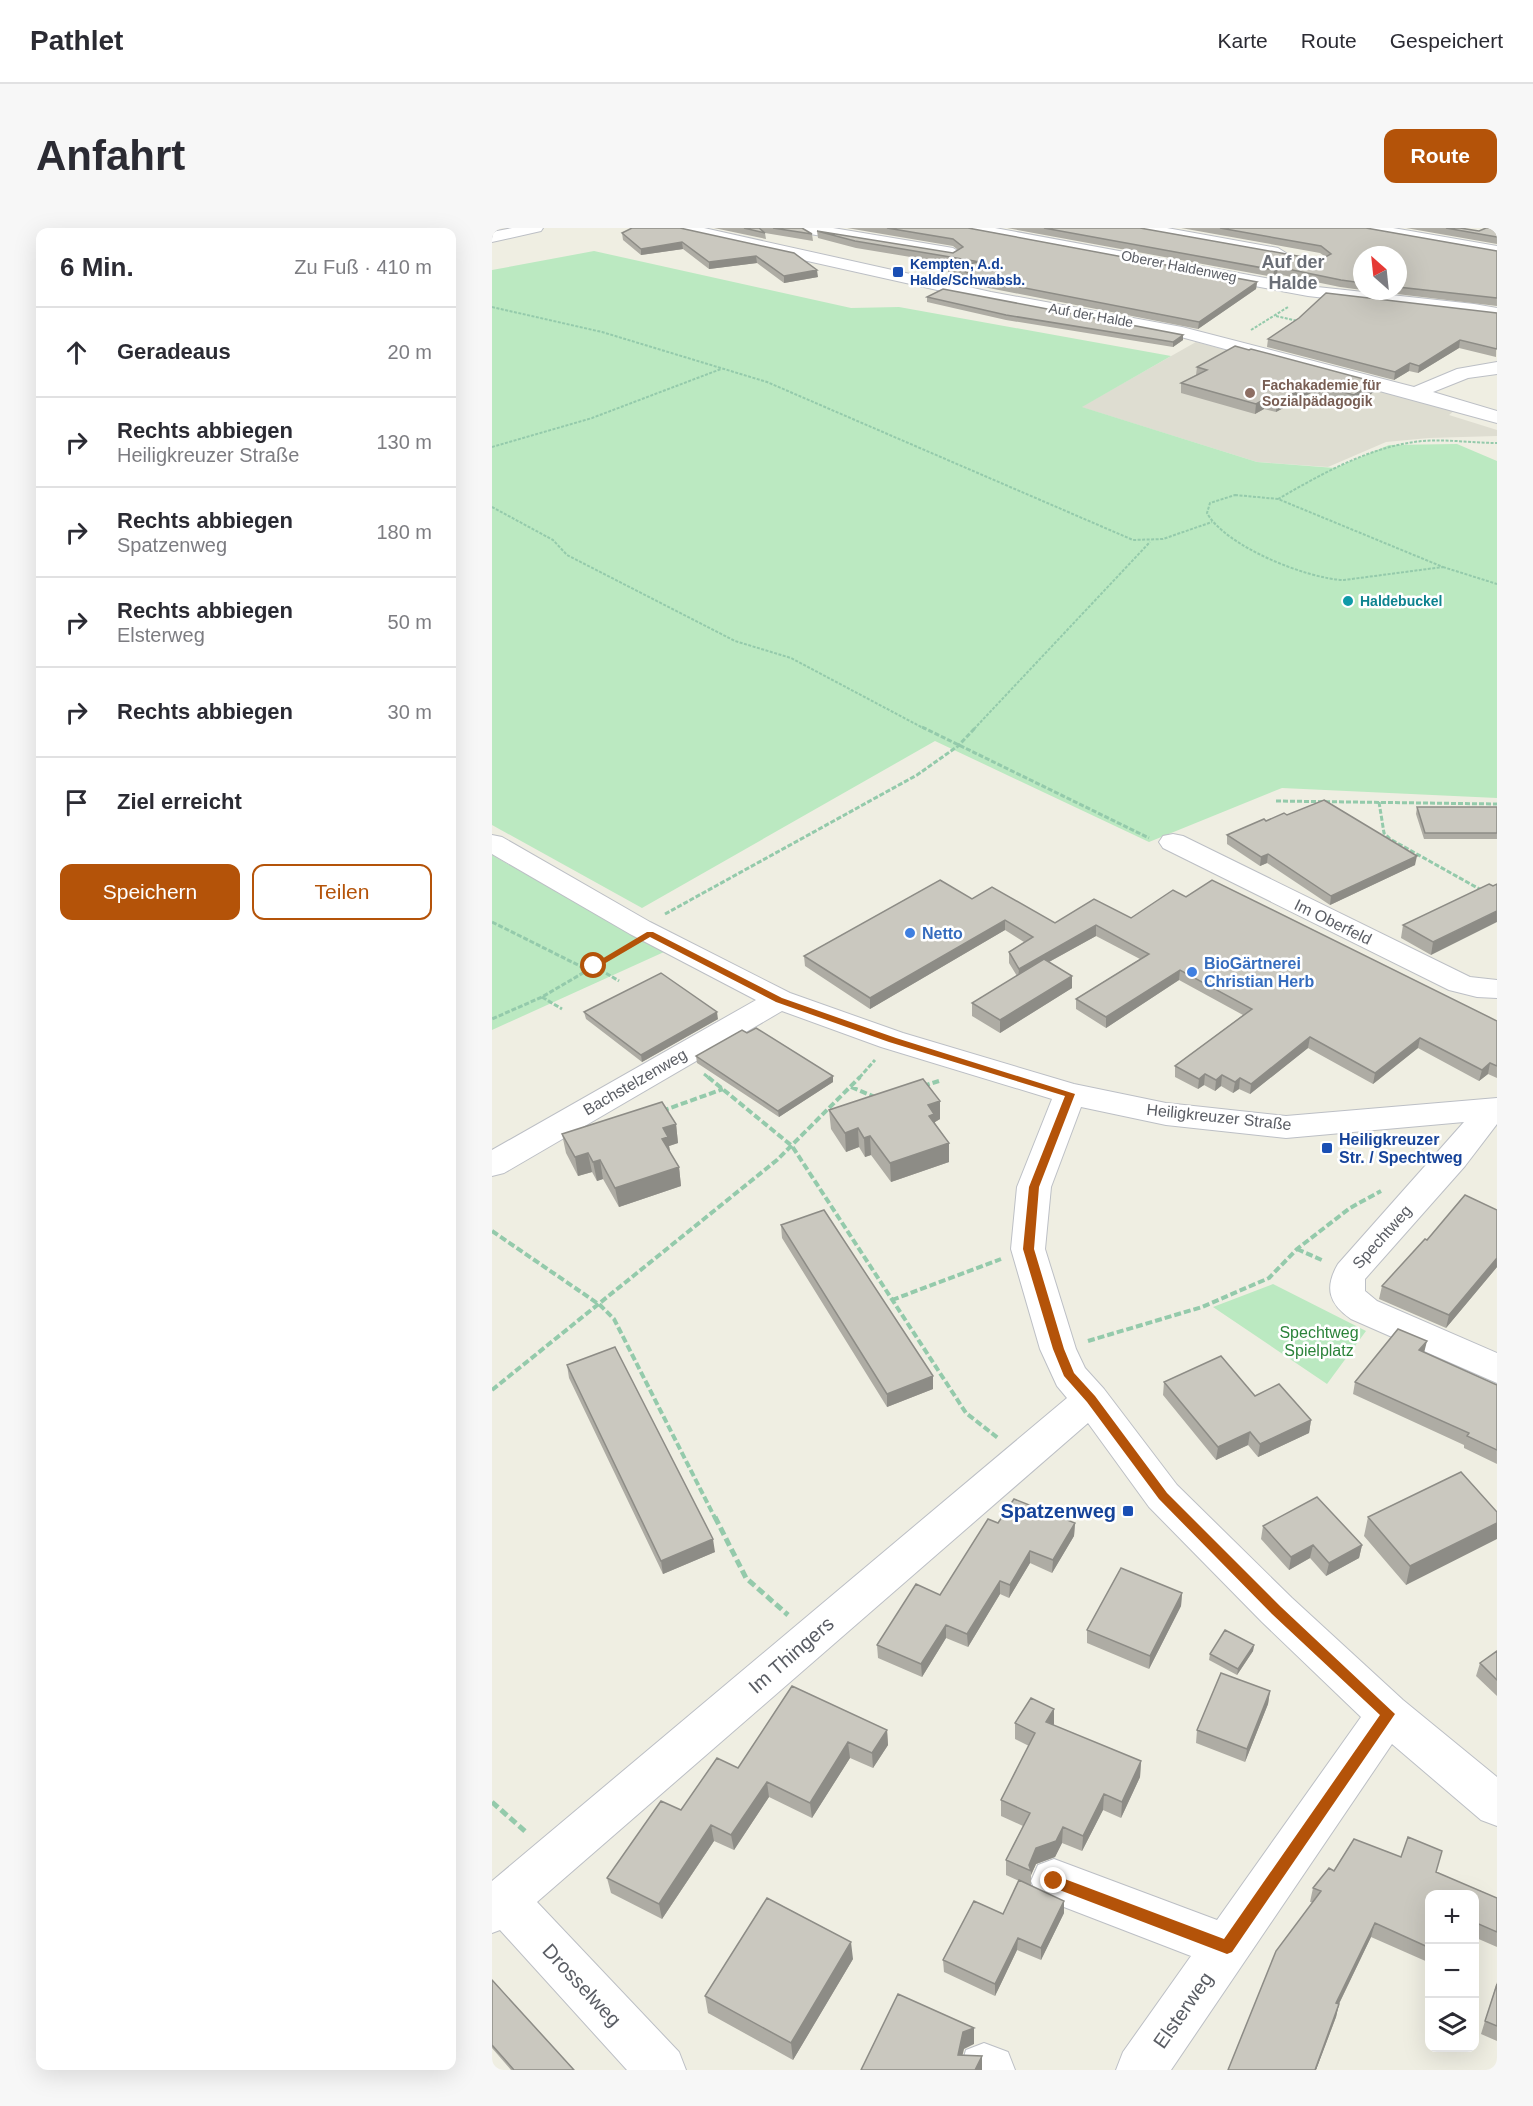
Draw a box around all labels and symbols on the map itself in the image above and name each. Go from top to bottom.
north arrow [1353,246,1407,300]
street label: Oberer Haldenweg [1120,247,1238,285]
district label: Auf der Halde [1262,252,1325,293]
place label: Kempten, A.d. Halde/Schwabsb. [910,256,1025,288]
marker: Kempten, A.d. Halde/Schwabsb. [891,265,905,279]
street label: Auf der Halde [1047,300,1135,330]
place label: Fachakademie für Sozialpädagogik [1262,377,1382,409]
marker: Fachakademie für Sozialpädagogik [1243,386,1257,400]
place label: Haldebuckel [1360,593,1442,609]
marker: Haldebuckel [1341,594,1355,608]
street label: Im Oberfeld [1292,896,1374,948]
place label: Netto [922,925,963,942]
marker: Netto [903,926,917,940]
route start [580,952,606,978]
place label: BioGärtnerei Christian Herb [1204,955,1314,990]
marker: BioGärtnerei Christian Herb [1185,965,1199,979]
street label: Bachstelzenweg [580,1046,690,1118]
street label: Heiligkreuzer Straße [1146,1101,1293,1133]
place label: Heiligkreuzer Str. / Spechtweg [1339,1131,1463,1166]
marker: Heiligkreuzer Str. / Spechtweg [1320,1141,1334,1155]
street label: Spechtweg [1349,1202,1415,1272]
park label: Spechtweg Spielplatz [1279,1324,1359,1359]
place label: Spatzenweg [1000,1500,1116,1522]
marker: Spatzenweg [1121,1504,1135,1518]
street label: Im Thingers [744,1612,838,1698]
route end [1040,1867,1066,1893]
street label: Drosselweg [538,1939,626,2031]
street label: Elsterweg [1149,1968,1217,2052]

